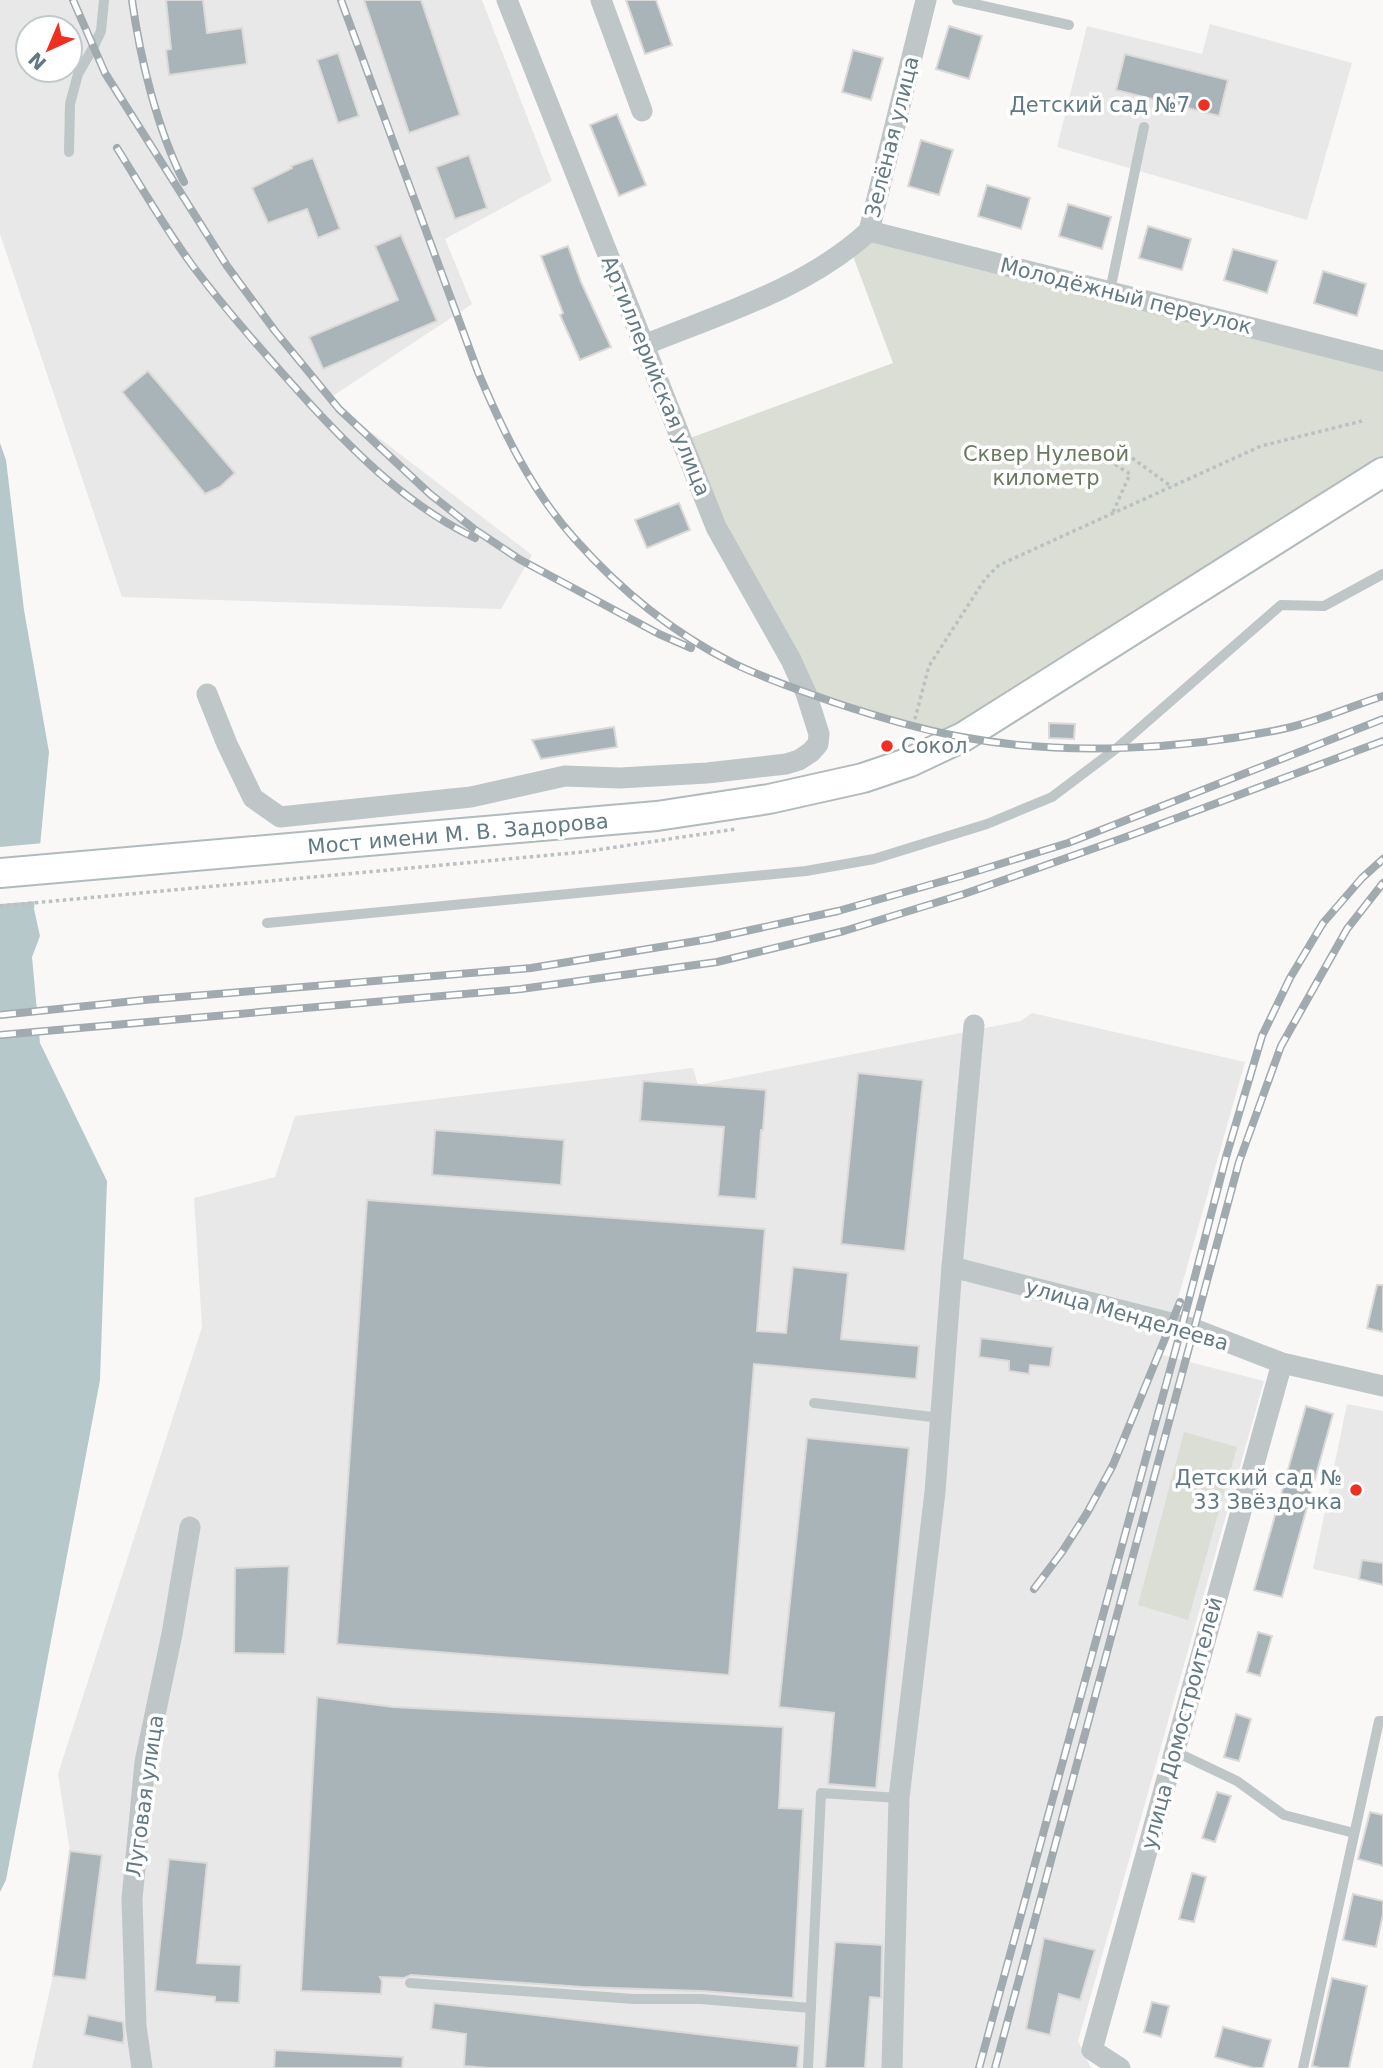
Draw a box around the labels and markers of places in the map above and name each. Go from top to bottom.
place label: Детский сад №7 [1009,93,1190,117]
marker: Детский сад №7 [1196,97,1212,113]
place label: Сокол [901,734,967,758]
marker: Сокол [879,738,895,754]
place label: Детский сад № 33 Звёздочка [1175,1466,1342,1514]
marker: Детский сад № 33 Звёздочка [1348,1482,1364,1498]

